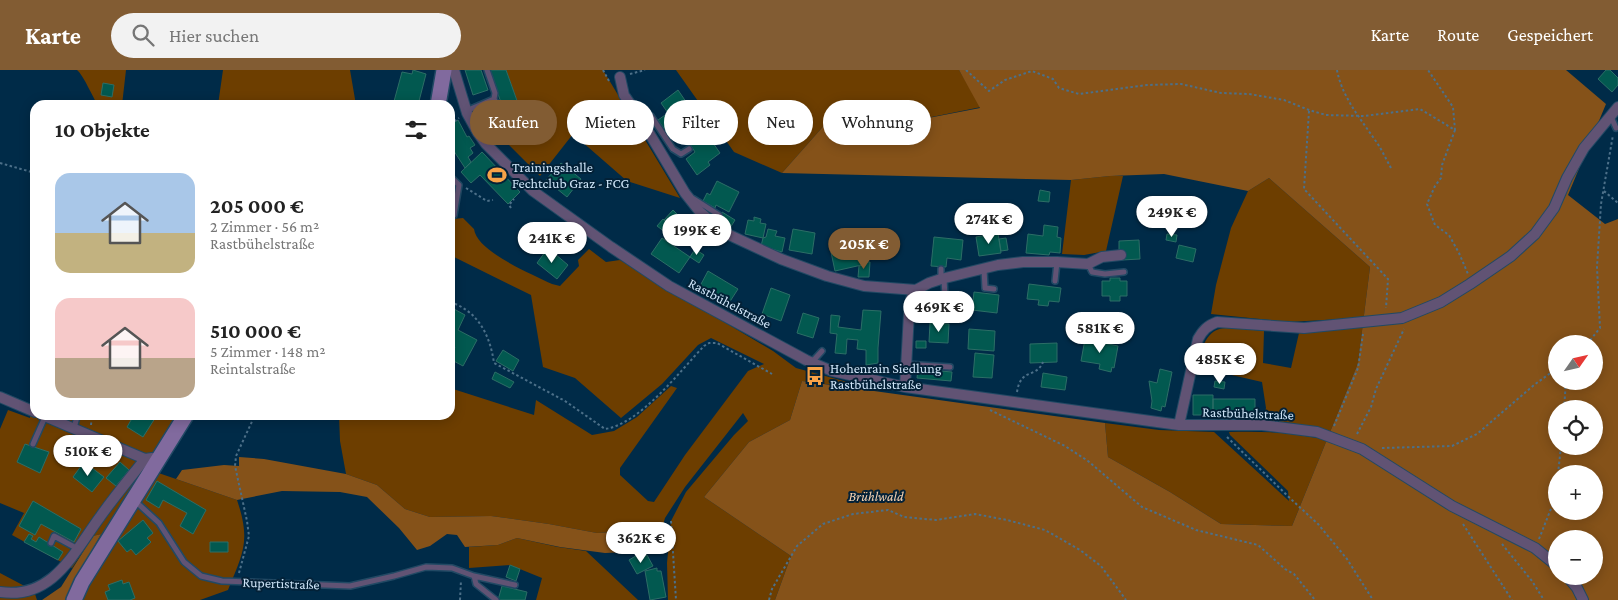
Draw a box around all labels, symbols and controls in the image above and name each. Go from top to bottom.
search box [111,13,461,58]
icon: search [129,21,157,49]
text: Karte [25,22,81,49]
text: Hier suchen [169,25,259,46]
text: Karte [1371,25,1409,45]
text: Route [1437,25,1479,45]
text: Gespeichert [1507,25,1593,45]
chip: Kaufen [470,100,557,145]
chip: Mieten [567,100,654,145]
chip: Filter [664,100,738,145]
chip: Neu [748,100,813,145]
chip: Wohnung [823,100,931,145]
icon: filters [402,116,430,144]
text: 10 Objekte [55,118,150,142]
place label: Trainingshalle Fechtclub Graz - FCG [512,159,630,191]
sports icon: Trainingshalle Fechtclub Graz - FCG [486,164,508,186]
icon: home [95,193,155,253]
text: 205 000 € [210,194,304,218]
pin: 249K € [1131,196,1213,238]
pin: 274K € [948,202,1030,245]
text: 249K € [1147,203,1197,220]
text: 274K € [965,210,1013,227]
pin: 199K € [656,214,738,256]
text: 2 Zimmer · 56 m² [210,218,319,235]
text: 199K € [673,221,721,238]
pin: 241K € [511,222,593,264]
pin: 205K € [823,228,905,270]
text: 241K € [529,229,575,246]
text: Rastbühelstraße [210,235,315,252]
text: 205K € [839,235,889,252]
street label: Rastbühelstraße [686,274,774,332]
pin: 469K € [898,290,980,333]
text: 469K € [914,298,964,315]
pin: 581K € [1059,312,1141,354]
icon: home [95,318,155,378]
text: 510 000 € [210,319,301,343]
text: 581K € [1077,319,1123,336]
north arrow [1548,335,1602,390]
map controls [1548,335,1603,585]
pin: 485K € [1179,342,1261,385]
text: 5 Zimmer · 148 m² [210,343,326,360]
text: 485K € [1195,350,1245,367]
text: Reintalstraße [210,360,296,377]
place label: Hohenrain Siedlung Rastbühelstraße [830,360,942,392]
bus stop icon: Hohenrain Siedlung Rastbühelstraße [804,365,826,387]
button: locate [1548,400,1603,455]
street label: Rastbühelstraße [1202,403,1294,423]
pin: 510K € [47,434,129,477]
text: 510K € [64,442,112,459]
button: + [1548,465,1603,520]
park label: Brühlwald [848,488,904,504]
pin: 362K € [600,522,682,564]
text: 362K € [617,529,665,546]
button: − [1548,530,1603,585]
street label: Rupertistraße [242,574,320,592]

